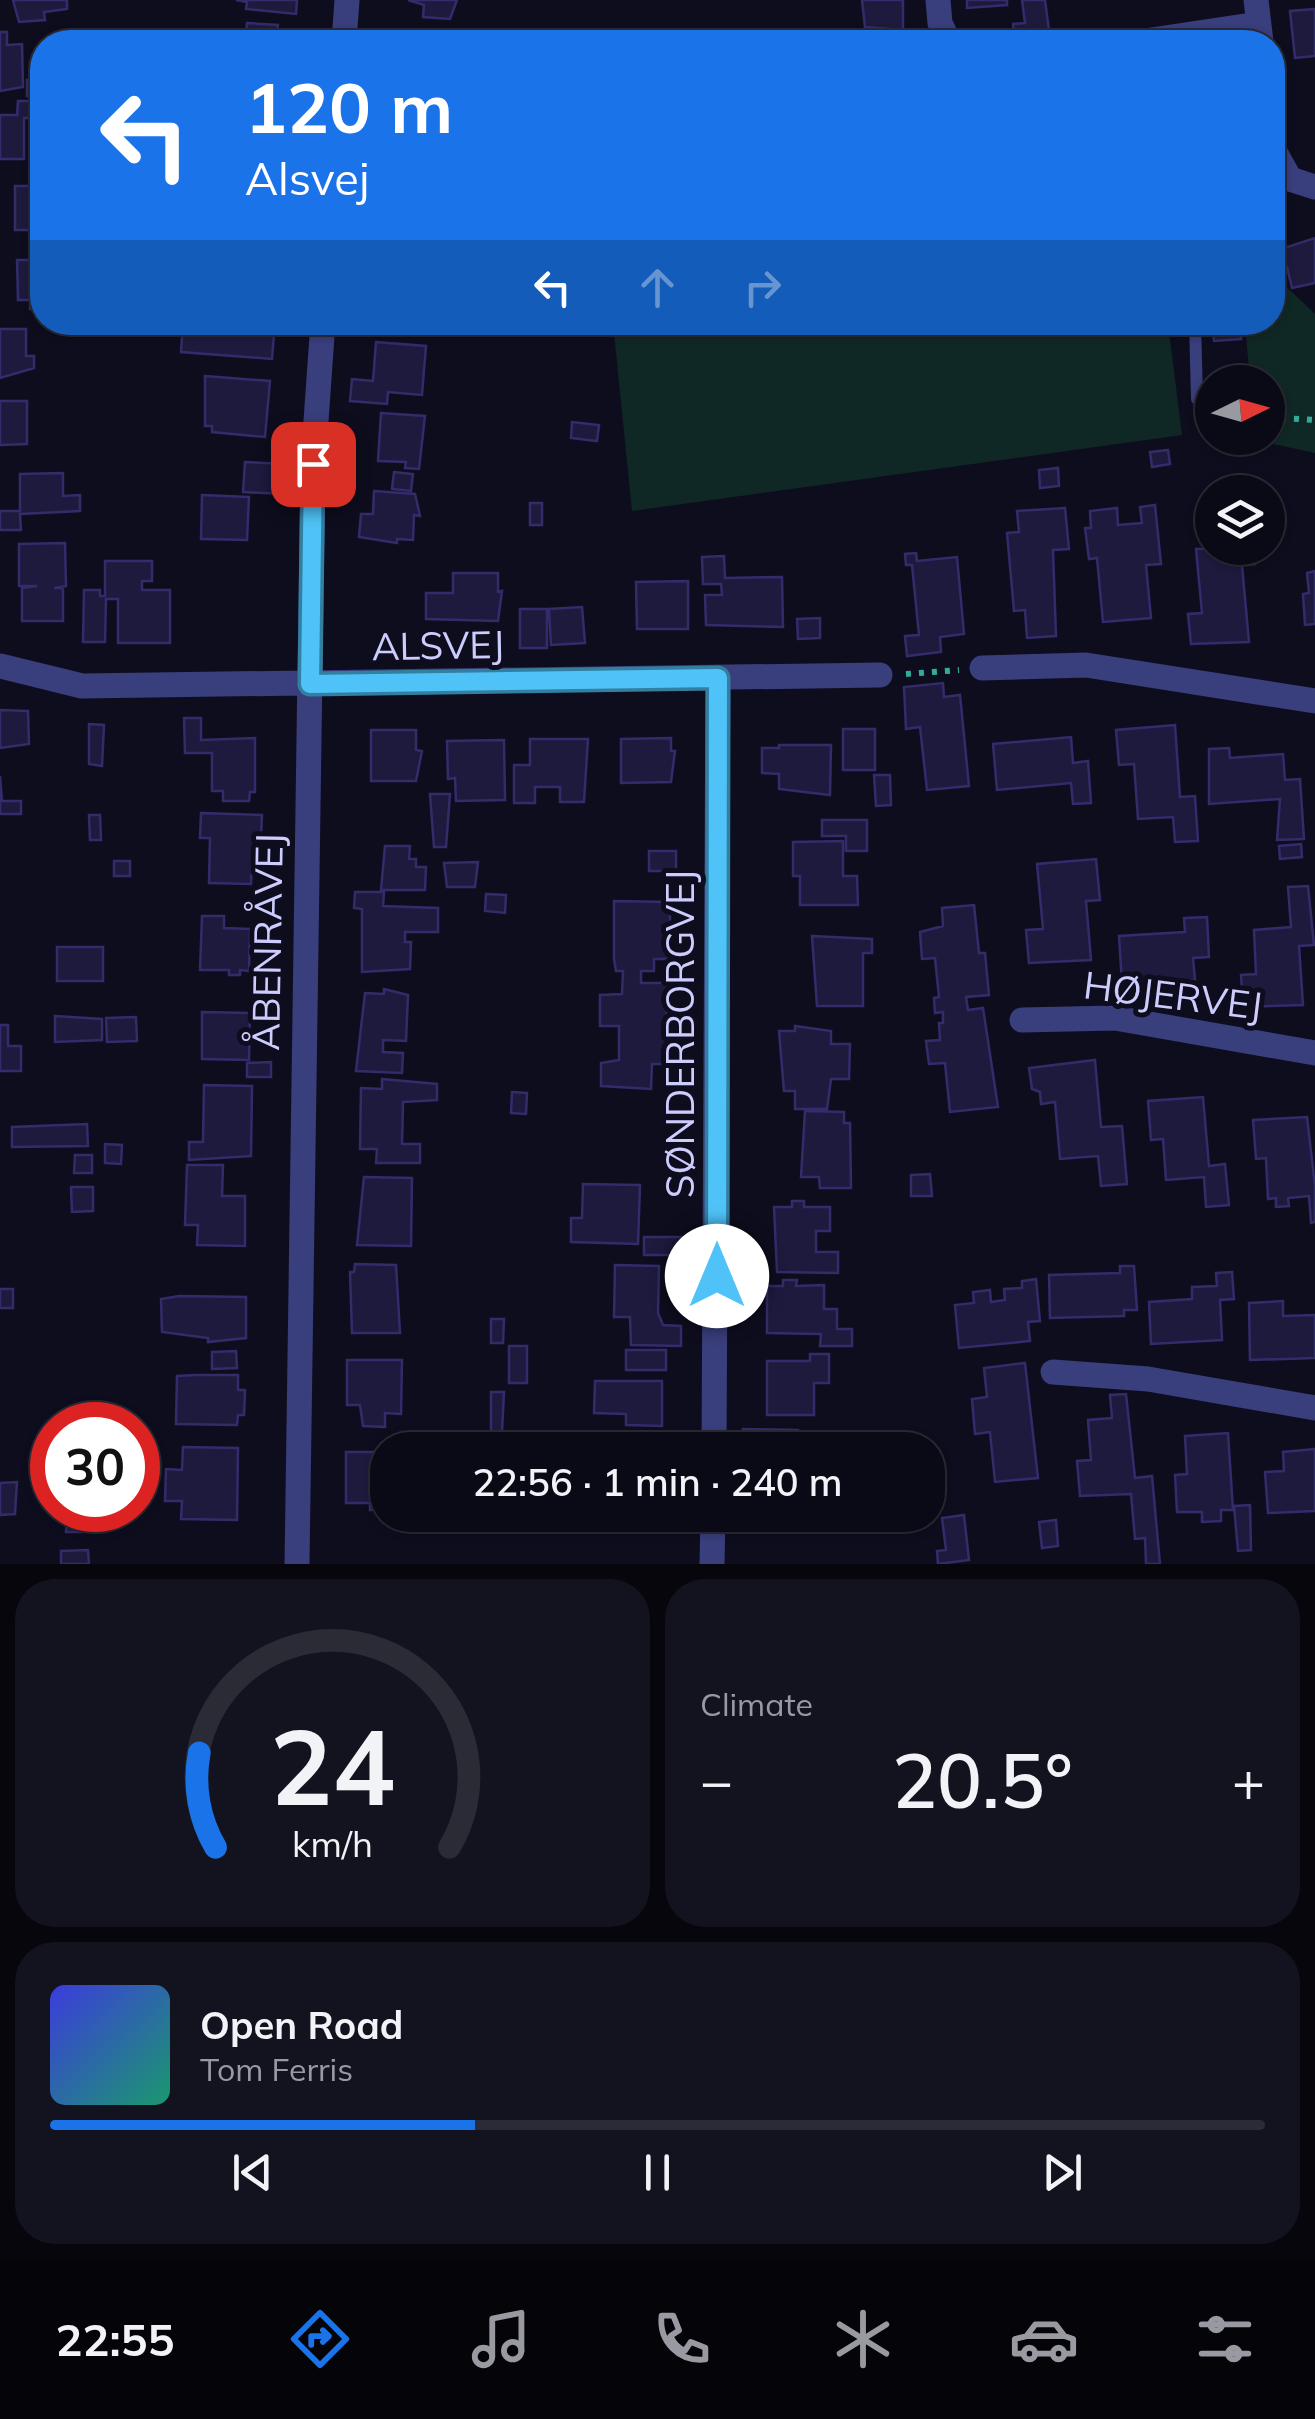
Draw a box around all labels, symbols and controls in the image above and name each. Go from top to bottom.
text: 120 m [245,63,453,151]
icon: left [80,70,210,200]
text: Alsvej [245,150,369,206]
icon: left [525,260,580,315]
icon: ahead [630,260,685,315]
icon: right [735,260,790,315]
north arrow [1195,365,1285,455]
map controls [1195,365,1285,565]
pin [271,422,356,507]
icon: arrive [286,437,341,492]
button: layers [1195,475,1285,565]
street label: ALSVEJ [371,620,505,670]
street label: ÅBENRÅVEJ [240,833,293,1051]
street label: SØNDERBORGVEJ [656,870,704,1198]
street label: HØJERVEJ [1081,960,1265,1030]
position arrow [665,1224,769,1328]
speed limit sign: 30 [30,1402,160,1532]
text: 22:56 · 1 min · 240 m [472,1458,843,1506]
text: Climate [700,1684,813,1724]
text: 24 [270,1700,395,1831]
text: 20.5° [892,1733,1073,1827]
text: − [700,1746,733,1815]
text: + [1232,1746,1265,1815]
text: km/h [292,1821,373,1866]
text: Open Road [200,2001,403,2049]
text: Tom Ferris [200,2049,353,2089]
icon: previous [225,2145,280,2200]
icon: pause [630,2145,685,2200]
icon: next [1035,2145,1090,2200]
icon: directions [285,2304,355,2374]
icon: music [466,2304,536,2374]
icon: phone [647,2304,717,2374]
icon: climate [828,2304,898,2374]
icon: car [1009,2304,1079,2374]
icon: filters [1190,2304,1260,2374]
text: 22:55 [55,2311,175,2367]

